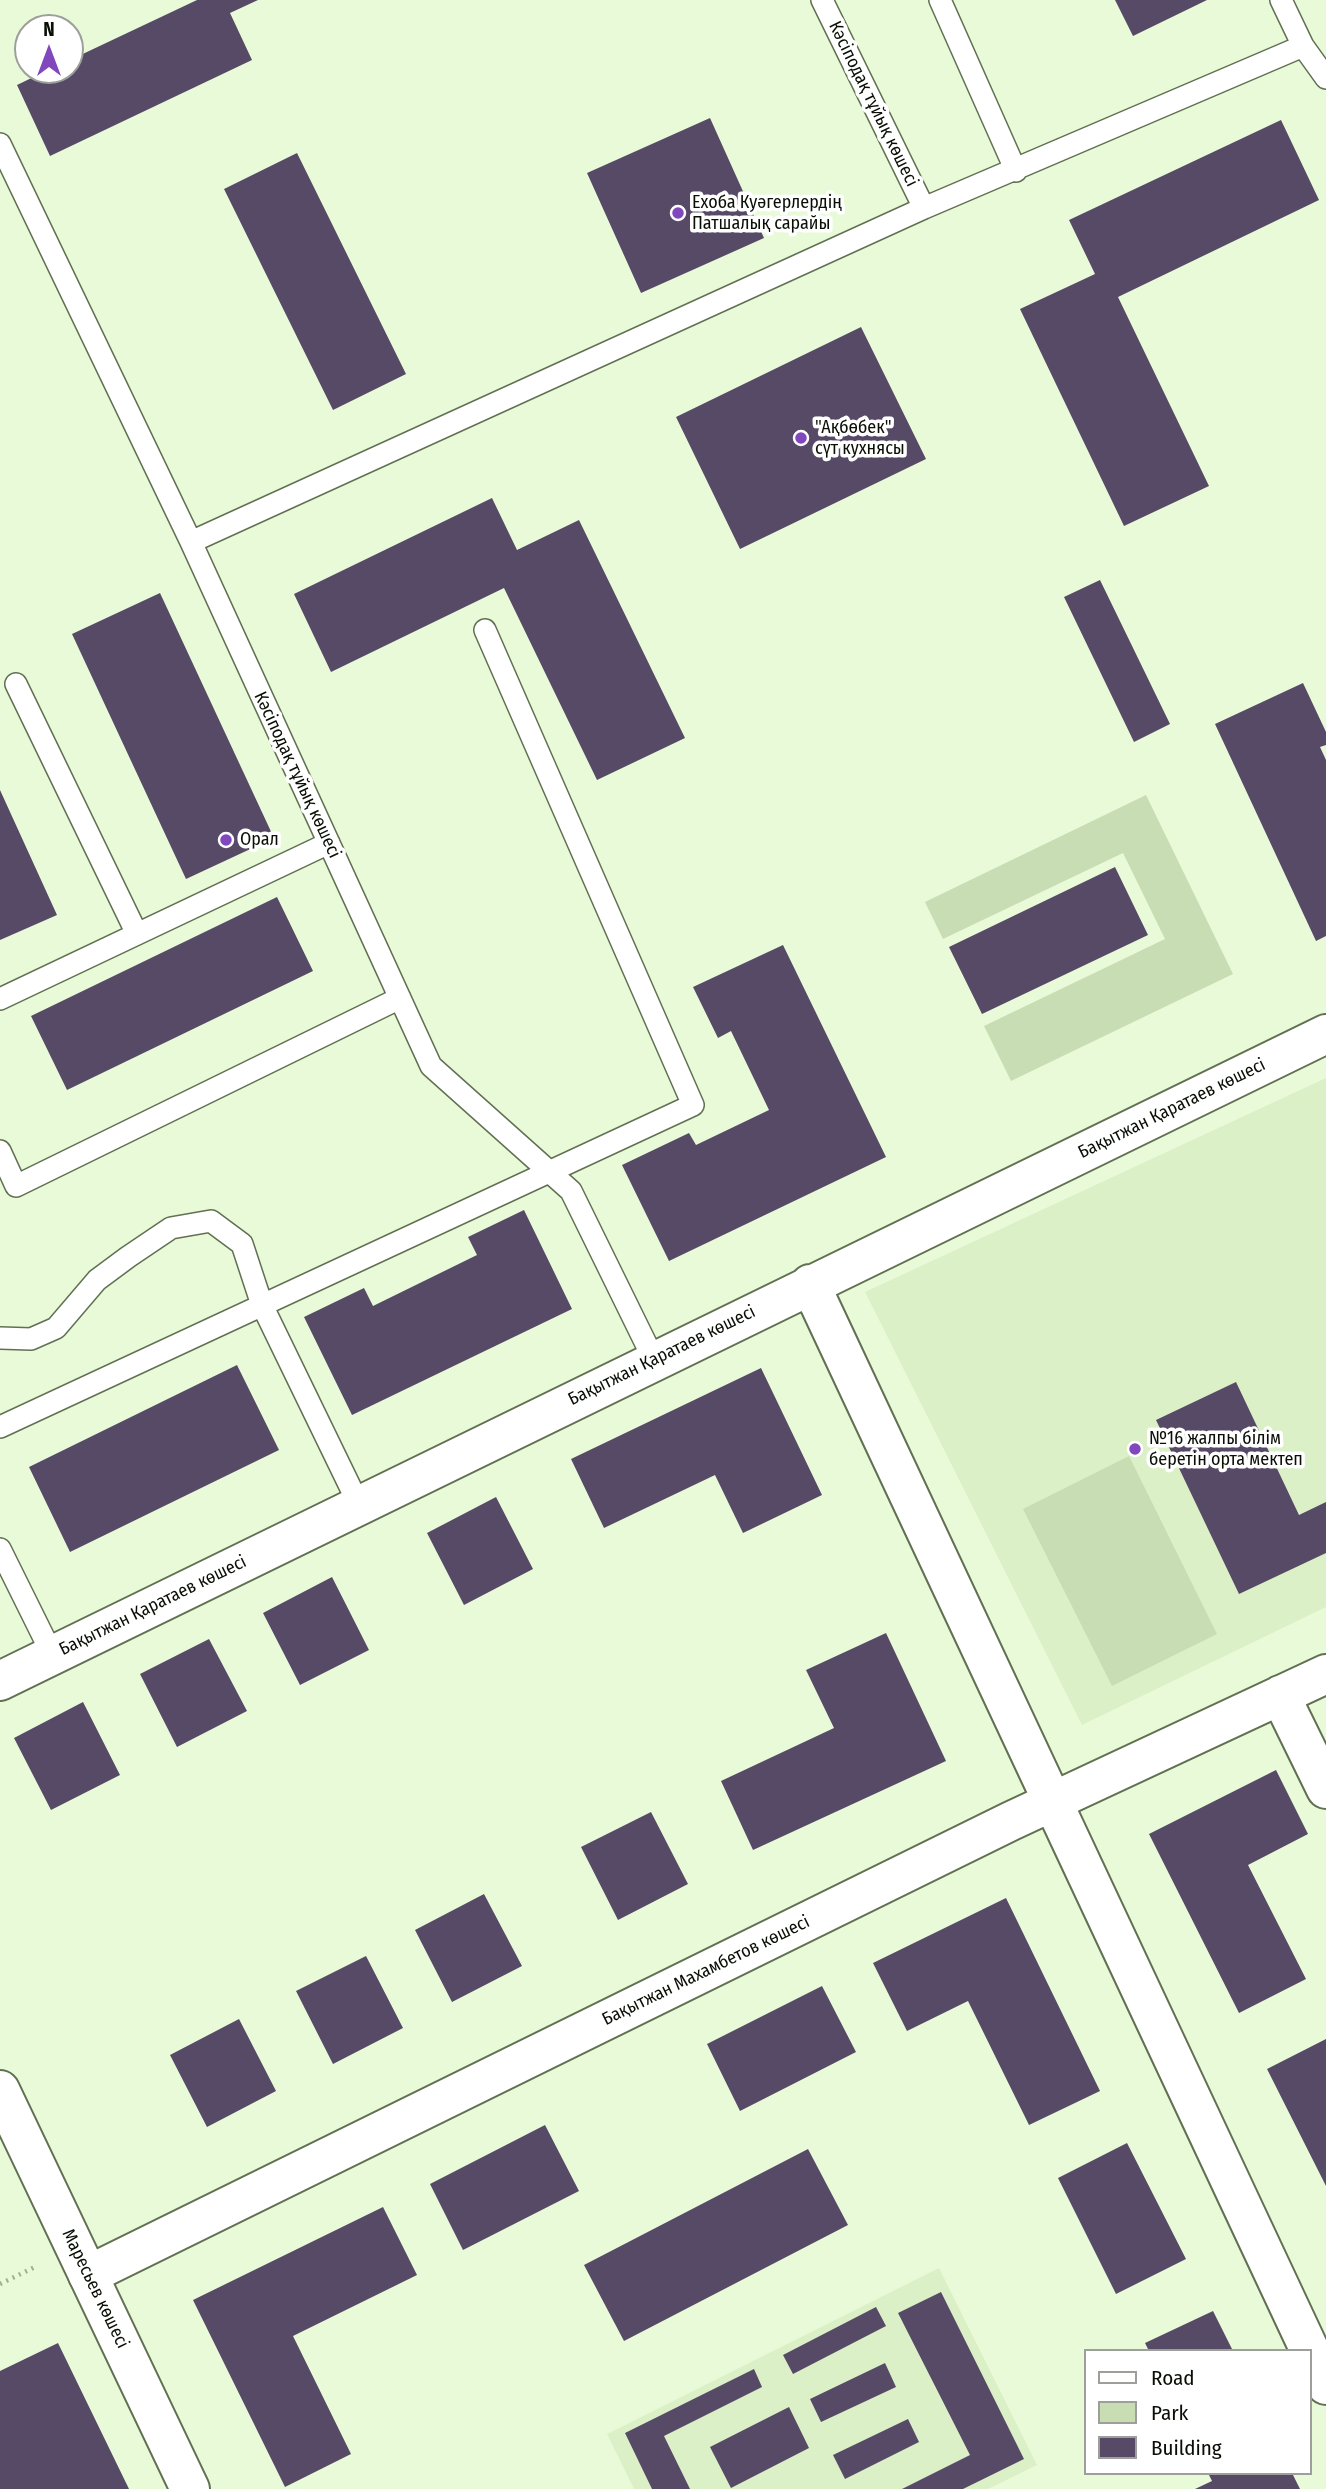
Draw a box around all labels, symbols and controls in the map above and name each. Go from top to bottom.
north arrow [14,14,84,84]
text: N [43,18,55,41]
street label: Кәсіподақ тұйық көшесі [824,18,922,190]
place label: Ехоба Куәгерлердің Патшалық сарайы [692,192,842,234]
marker: Ехоба Куәгерлердің Патшалық сарайы [670,205,686,221]
place label: "Ақбөбек" сүт кухнясы [815,417,905,460]
marker: "Ақбөбек" сүт кухнясы [793,430,809,446]
street label: Кәсіподақ тұйық көшесі [249,688,345,862]
place label: Орал [240,829,279,851]
marker: Орал [218,832,234,848]
street label: Бақытжан Қаратаев көшесі [1075,1054,1269,1164]
street label: Бақытжан Қаратаев көшесі [565,1301,759,1411]
place label: №16 жалпы білім беретін орта мектеп [1149,1428,1303,1470]
marker: №16 жалпы білім беретін орта мектеп [1127,1441,1143,1457]
street label: Бақытжан Қаратаев көшесі [56,1551,250,1661]
street label: Бақытжан Махамбетов көшесі [599,1911,813,2031]
street label: Маресьев көшесі [57,2226,133,2352]
legend [1084,2349,1312,2475]
text: Road [1151,2365,1195,2391]
text: Park [1151,2400,1188,2426]
text: Building [1151,2435,1222,2461]

